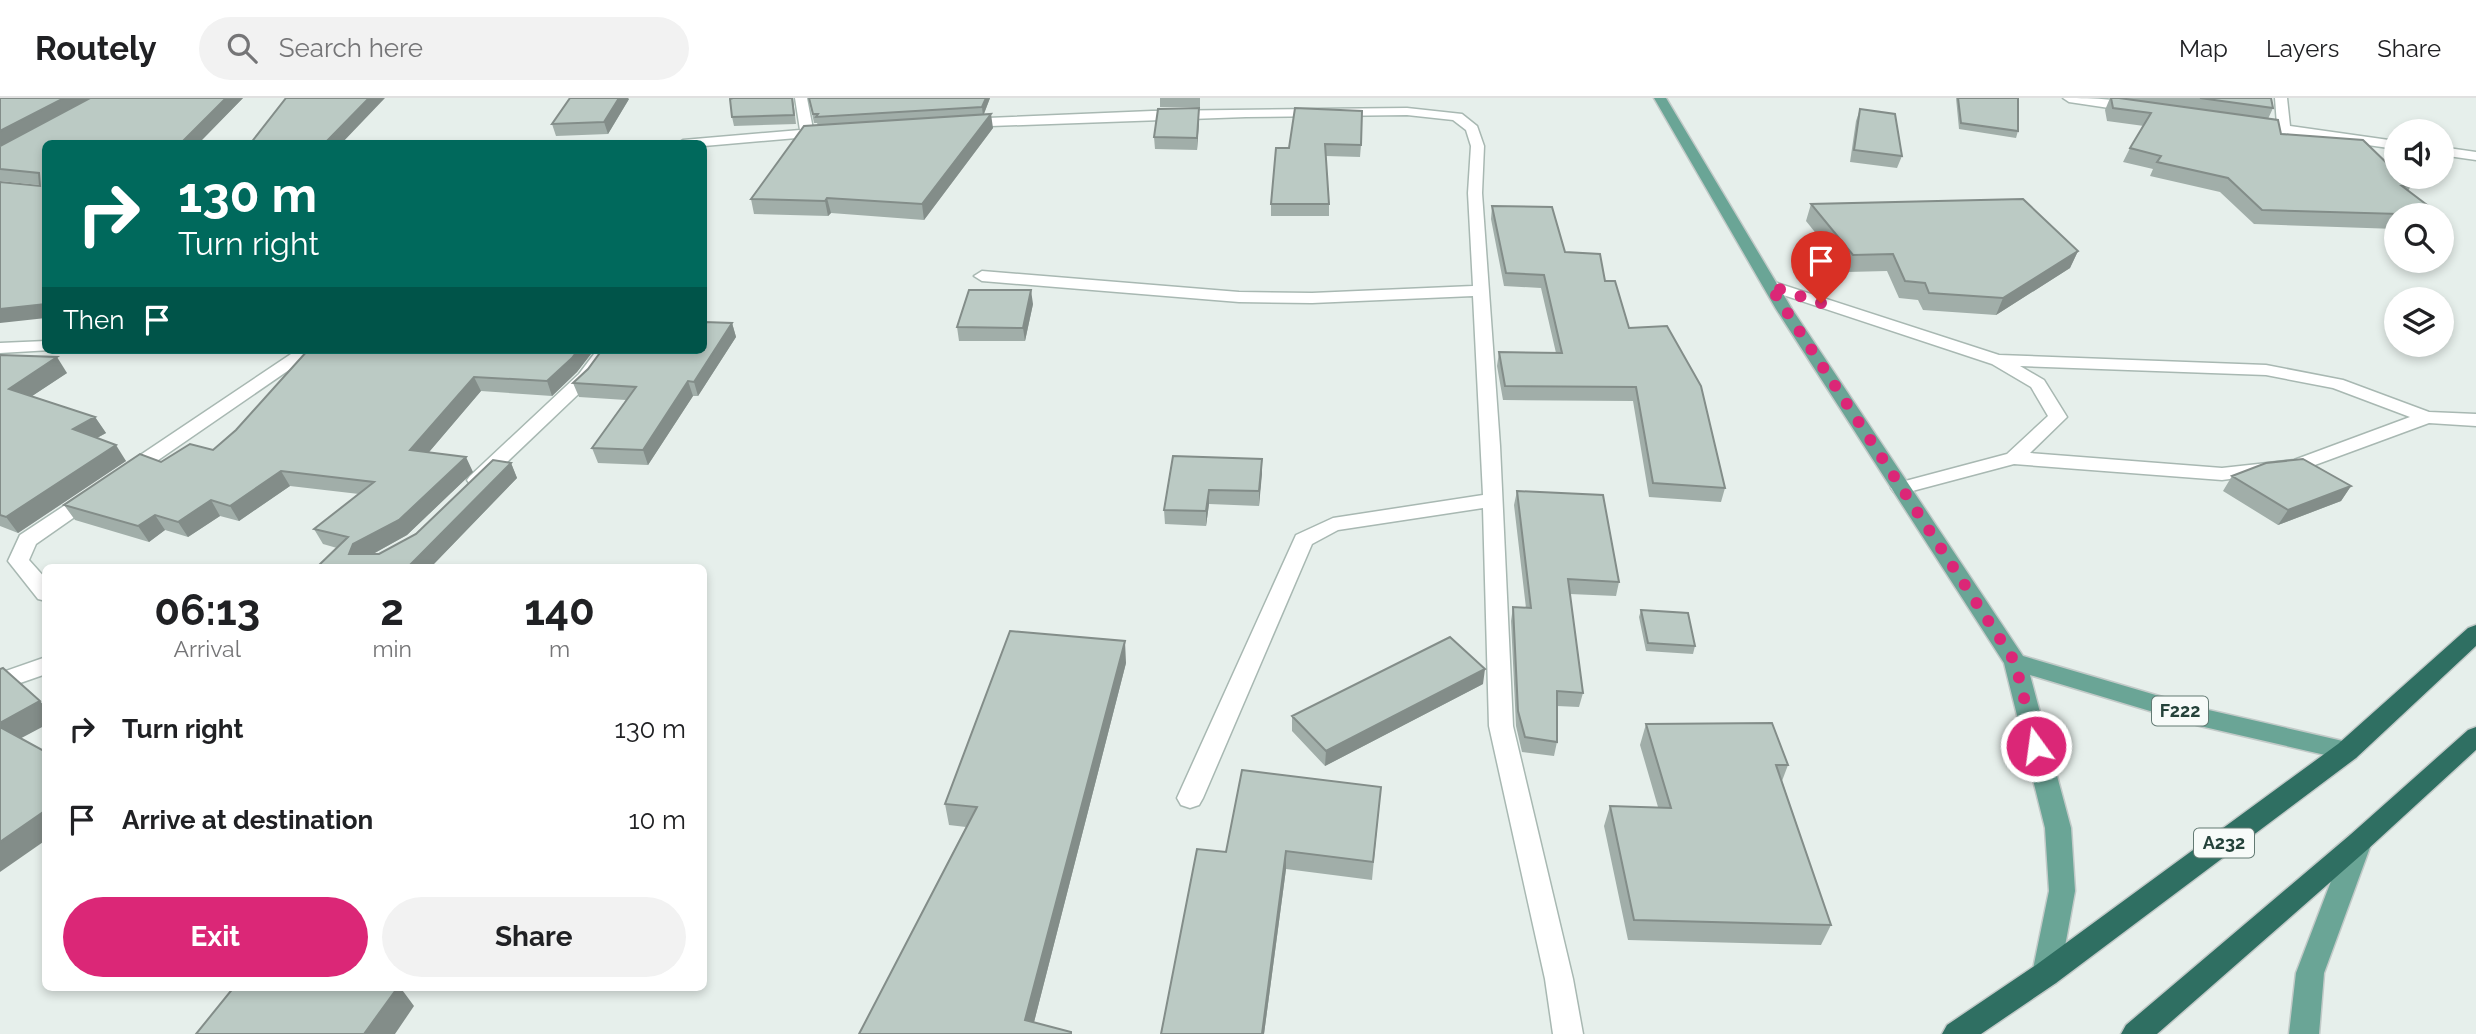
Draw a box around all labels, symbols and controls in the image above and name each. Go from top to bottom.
search box [199,17,689,80]
text: Routely [35,29,157,68]
icon: search [223,29,261,67]
text: Search here [279,33,423,63]
text: Map [2179,34,2228,63]
text: Layers [2266,34,2339,63]
text: Share [2377,34,2441,63]
map controls [2384,119,2454,357]
button: sound [2384,119,2454,189]
text: 130 m [178,166,317,223]
icon: right [63,168,154,259]
button: search [2384,203,2454,273]
text: Turn right [178,225,319,262]
pin [1791,231,1851,303]
icon: arrive [1802,242,1840,280]
button: layers [2384,287,2454,357]
icon: arrive [138,301,176,339]
text: Then [63,305,124,335]
text: 06:13 [154,586,260,635]
text: 2 [380,586,404,635]
text: 140 [524,586,595,635]
text: Arrival [173,635,241,662]
text: min [372,635,412,662]
text: m [549,635,570,662]
road number: F222 [2152,696,2208,726]
position arrow [1999,709,2073,783]
icon: right [63,710,101,748]
text: Turn right [122,714,243,744]
text: 130 m [615,714,686,744]
icon: arrive [63,801,101,839]
text: Arrive at destination [122,805,373,835]
text: 10 m [628,805,686,835]
road number: A232 [2194,828,2254,858]
button: Exit [63,897,368,977]
button: Share [382,897,686,977]

